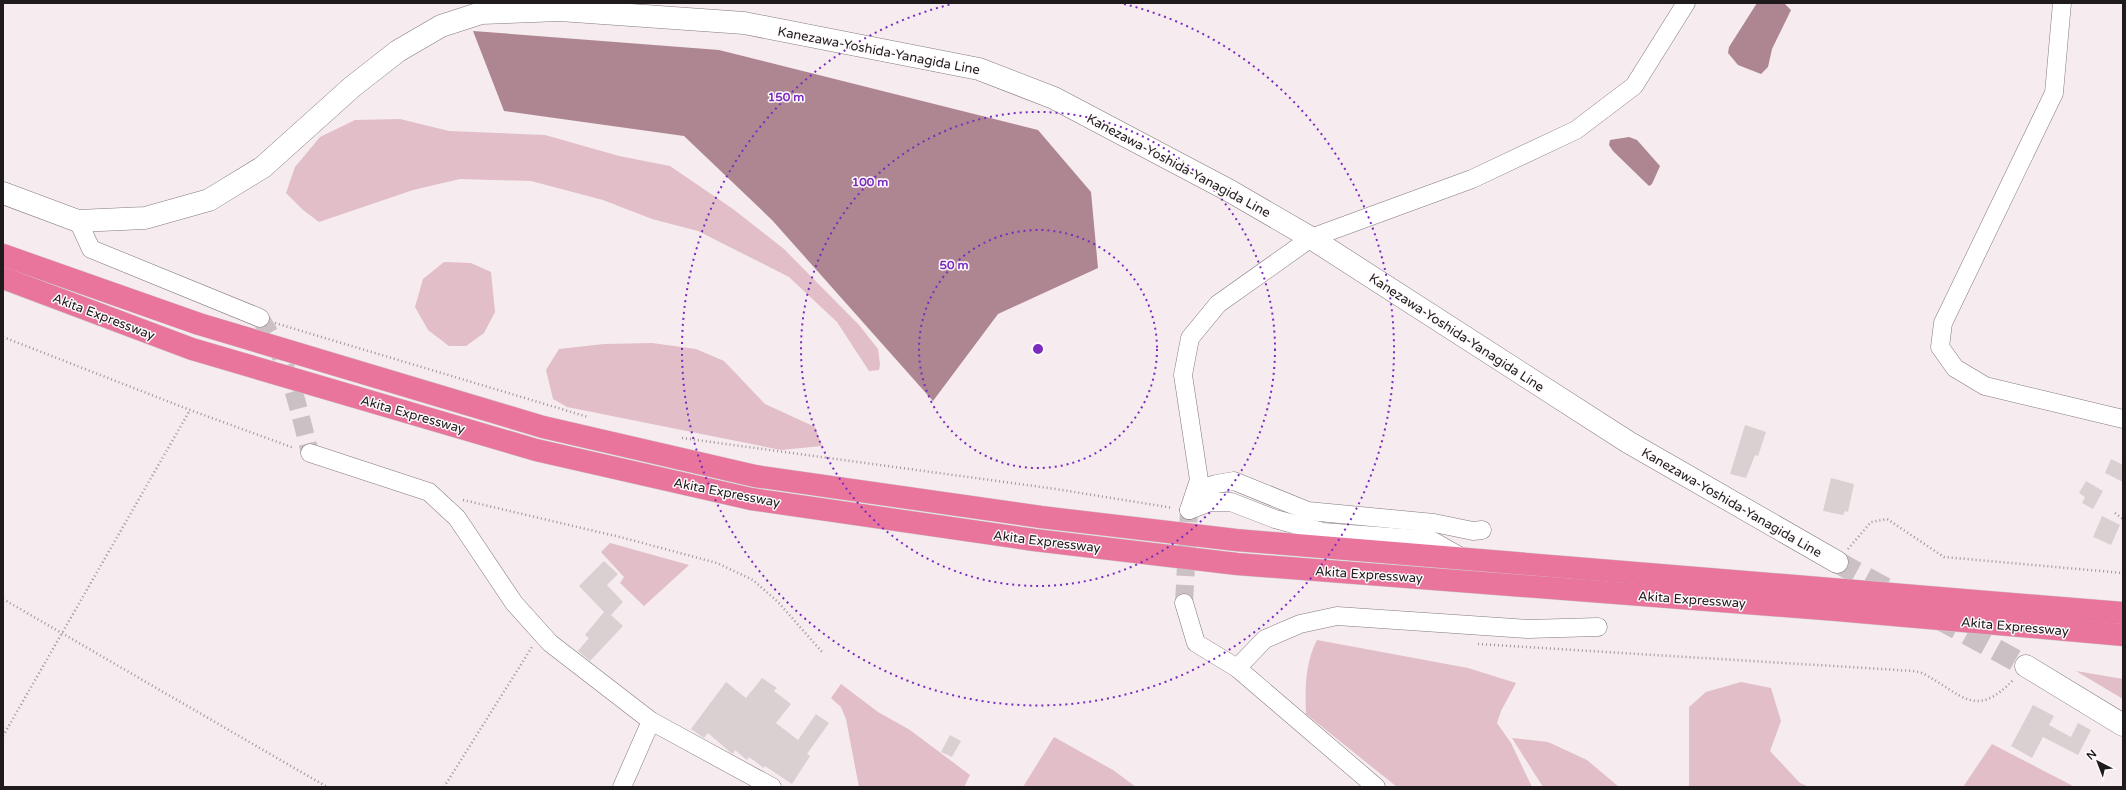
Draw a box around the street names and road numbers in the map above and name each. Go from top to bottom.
street label: Kanezawa-Yoshida-Yanagida Line [776,24,981,78]
street label: Kanezawa-Yoshida-Yanagida Line [1084,111,1273,221]
street label: Kanezawa-Yoshida-Yanagida Line [1366,270,1547,396]
street label: Akita Expressway [50,290,157,344]
street label: Akita Expressway [359,392,467,438]
street label: Kanezawa-Yoshida-Yanagida Line [1638,445,1825,561]
street label: Akita Expressway [672,475,781,511]
street label: Akita Expressway [992,527,1102,557]
street label: Akita Expressway [1314,563,1423,587]
street label: Akita Expressway [1637,588,1746,612]
street label: Akita Expressway [1960,614,2069,640]

